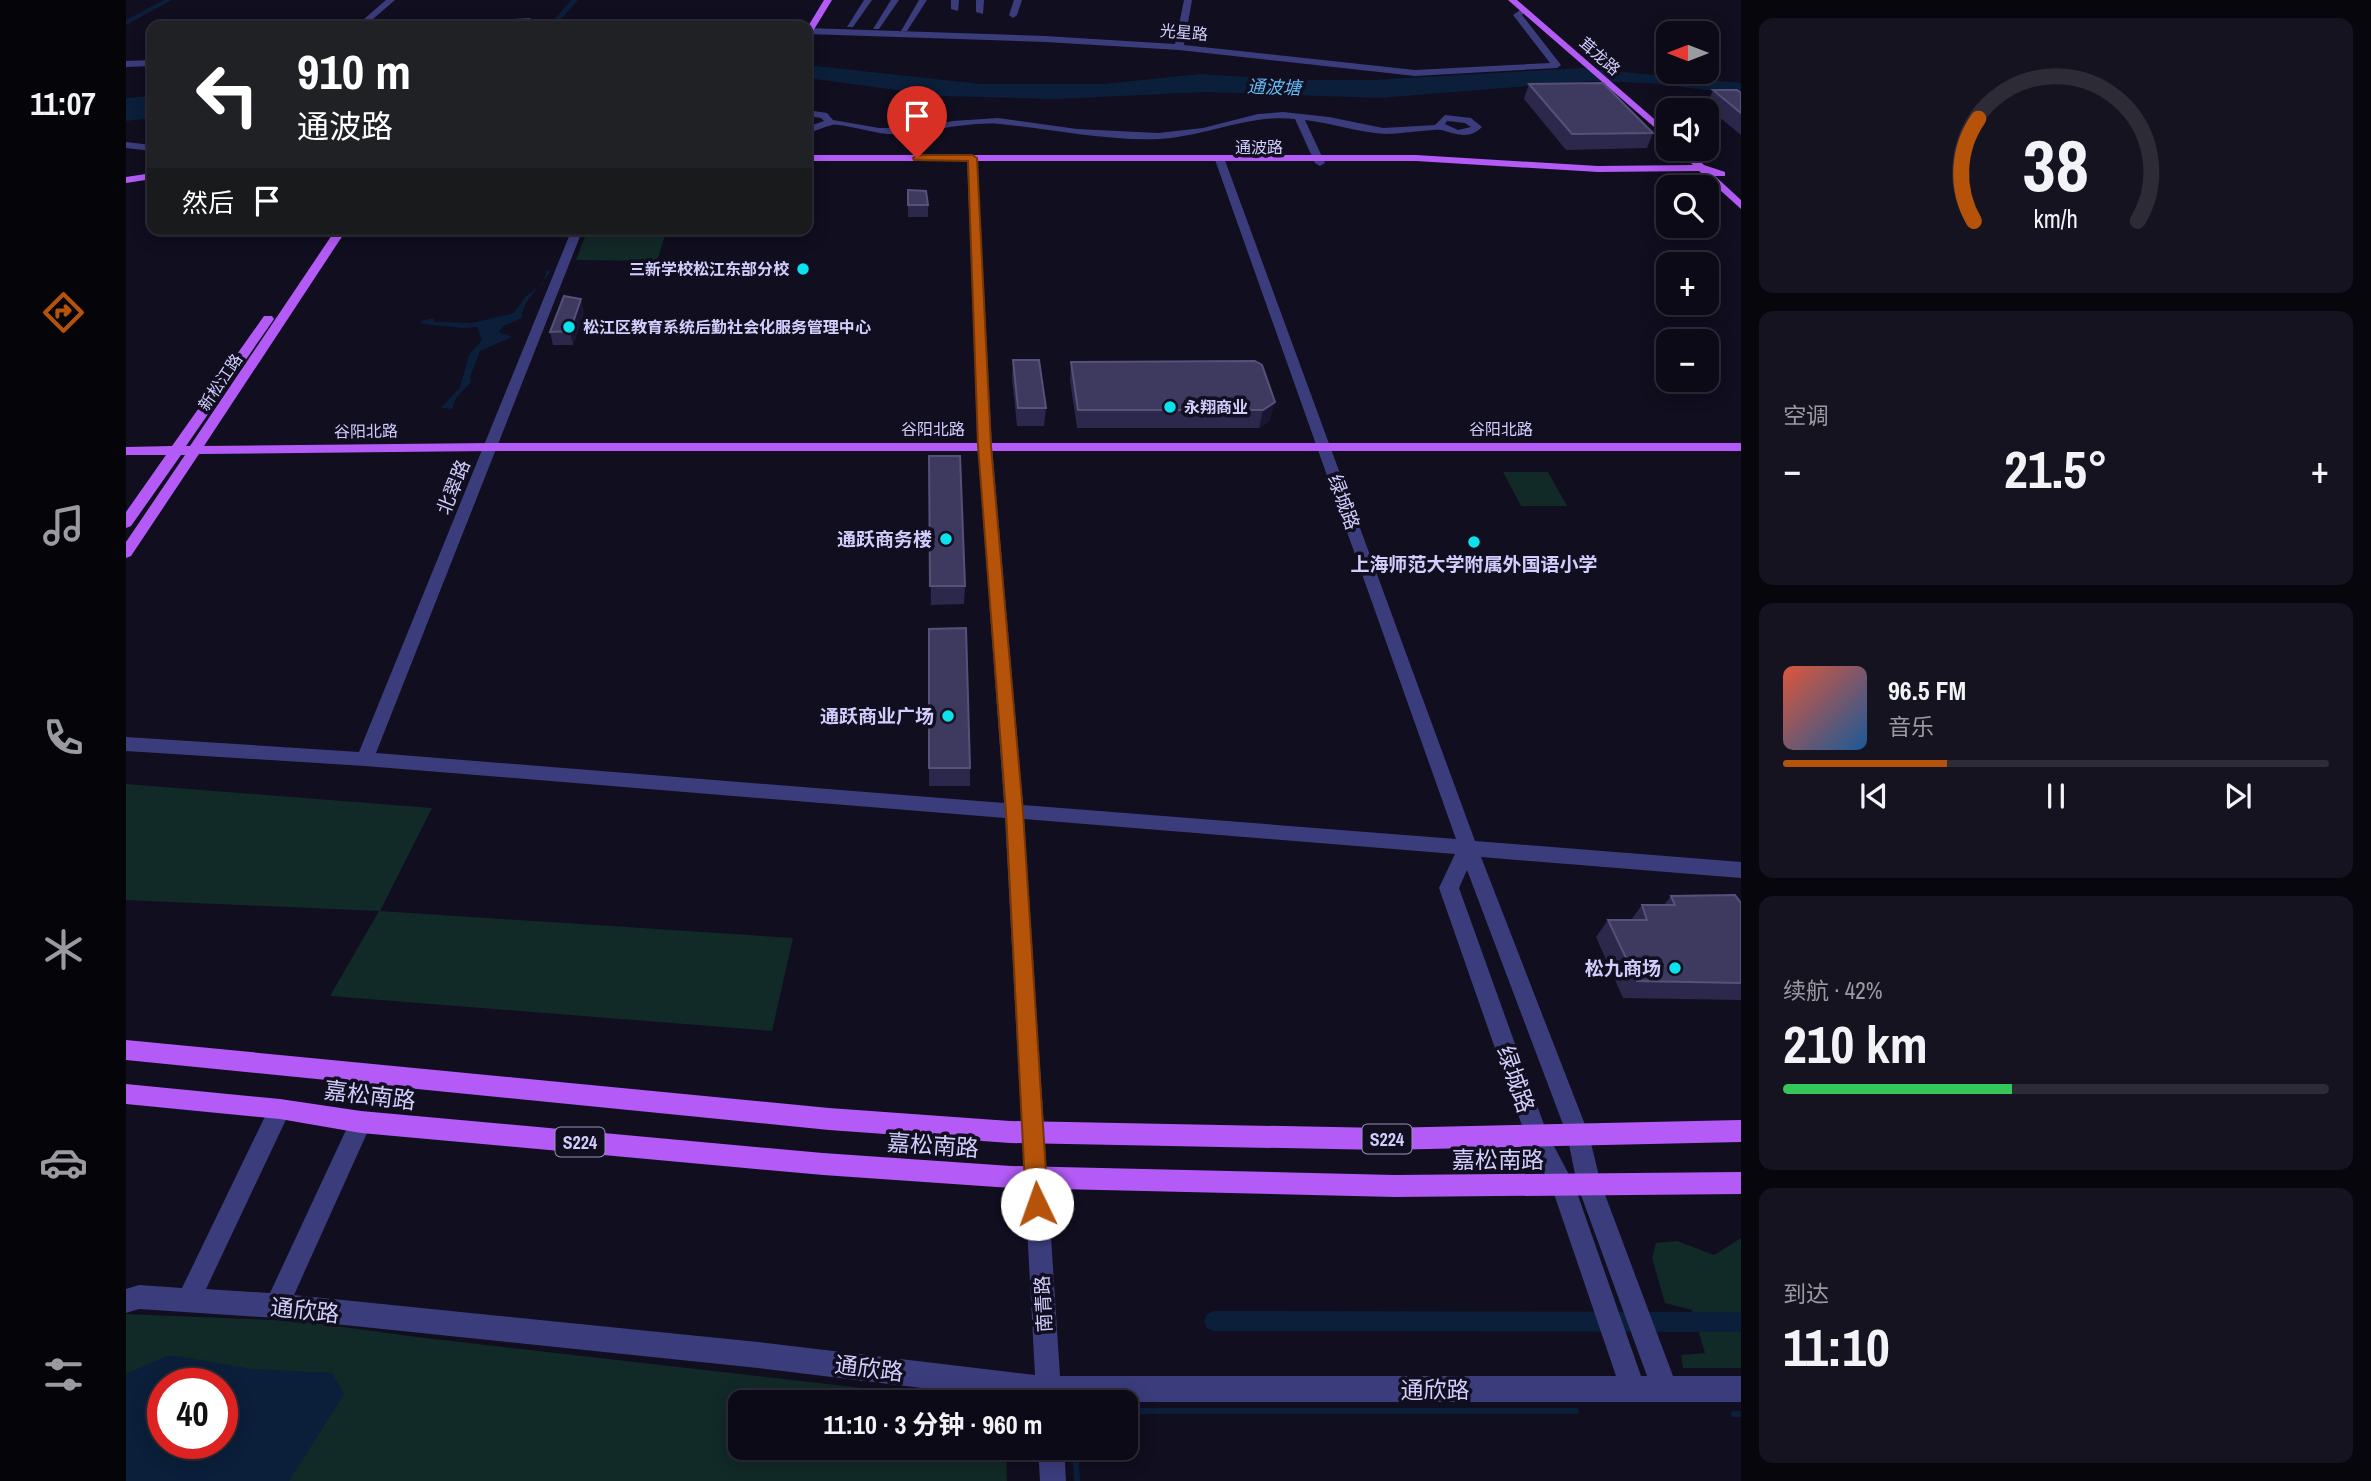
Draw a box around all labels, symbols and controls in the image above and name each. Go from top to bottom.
street label: 光星路 [1159,19,1209,45]
north arrow [1656,21,1718,84]
map controls [1656,21,1719,392]
street label: 茸龙路 [1575,32,1625,80]
text: 910 m [297,38,411,104]
icon: left [182,49,273,140]
water label: 通波塘 [1247,74,1304,101]
text: 11:07 [30,82,96,125]
pin [887,86,947,158]
icon: arrive [898,97,936,135]
button: sound [1656,98,1719,161]
text: 通波路 [297,105,393,148]
text: 38 [2023,117,2089,215]
street label: 通波路 [1235,136,1283,158]
button: search [1656,175,1719,238]
icon: arrive [248,182,286,220]
text: 然后 [182,185,234,220]
text: km/h [2034,202,2078,236]
button: + [1656,252,1719,315]
place label: 三新学校松江东部分校 [629,258,790,280]
marker: 三新学校松江东部分校 [795,261,811,277]
icon: directions [39,288,88,337]
place label: 松江区教育系统后勤社会化服务管理中心 [583,316,871,338]
marker: 松江区教育系统后勤社会化服务管理中心 [561,319,577,335]
button: − [1656,329,1719,392]
street label: 新松江路 [193,349,247,415]
place label: 永翔商业 [1184,396,1248,418]
marker: 永翔商业 [1162,399,1178,415]
text: 空调 [1783,400,1829,431]
street label: 谷阳北路 [901,418,965,440]
street label: 谷阳北路 [1469,418,1533,440]
street label: 谷阳北路 [334,419,398,443]
text: 21.5° [2004,434,2108,504]
text: − [1783,444,1801,495]
text: + [2311,444,2329,495]
street label: 北翠路 [430,456,476,518]
street label: 绿城路 [1322,471,1366,533]
icon: music [39,501,88,550]
place label: 通跃商务楼 [837,526,932,552]
marker: 通跃商务楼 [938,531,954,547]
marker: 上海师范大学附属外国语小学 [1466,534,1482,550]
place label: 上海师范大学附属外国语小学 [1350,551,1598,577]
text: 96.5 FM [1888,673,1966,708]
place label: 通跃商业广场 [820,703,934,729]
marker: 通跃商业广场 [940,708,956,724]
text: 音乐 [1888,711,1934,742]
icon: phone [39,713,88,762]
icon: previous [1855,777,1893,815]
icon: pause [2037,777,2075,815]
icon: next [2219,777,2257,815]
icon: climate [39,925,88,974]
place label: 松九商场 [1585,955,1661,981]
marker: 松九商场 [1667,960,1683,976]
text: 续航 · 42% [1783,975,1882,1006]
text: 210 km [1783,1009,1928,1079]
street label: 绿城路 [1490,1041,1542,1117]
street label: 嘉松南路 [322,1074,418,1116]
road number: S224 [1362,1124,1412,1154]
street label: 嘉松南路 [886,1126,980,1164]
road number: S224 [556,1128,604,1156]
icon: car [39,1138,88,1187]
street label: 嘉松南路 [1452,1144,1544,1175]
position arrow [1000,1167,1074,1241]
street label: 南青路 [1029,1275,1057,1333]
text: 到达 [1783,1278,1829,1309]
street label: 通欣路 [269,1291,341,1329]
text: 11:10 [1783,1312,1890,1382]
street label: 通欣路 [833,1348,905,1388]
icon: filters [39,1350,88,1399]
speed limit sign: 40 [147,1368,238,1459]
street label: 通欣路 [1401,1374,1470,1405]
text: 11:10 · 3 分钟 · 960 m [823,1407,1043,1442]

